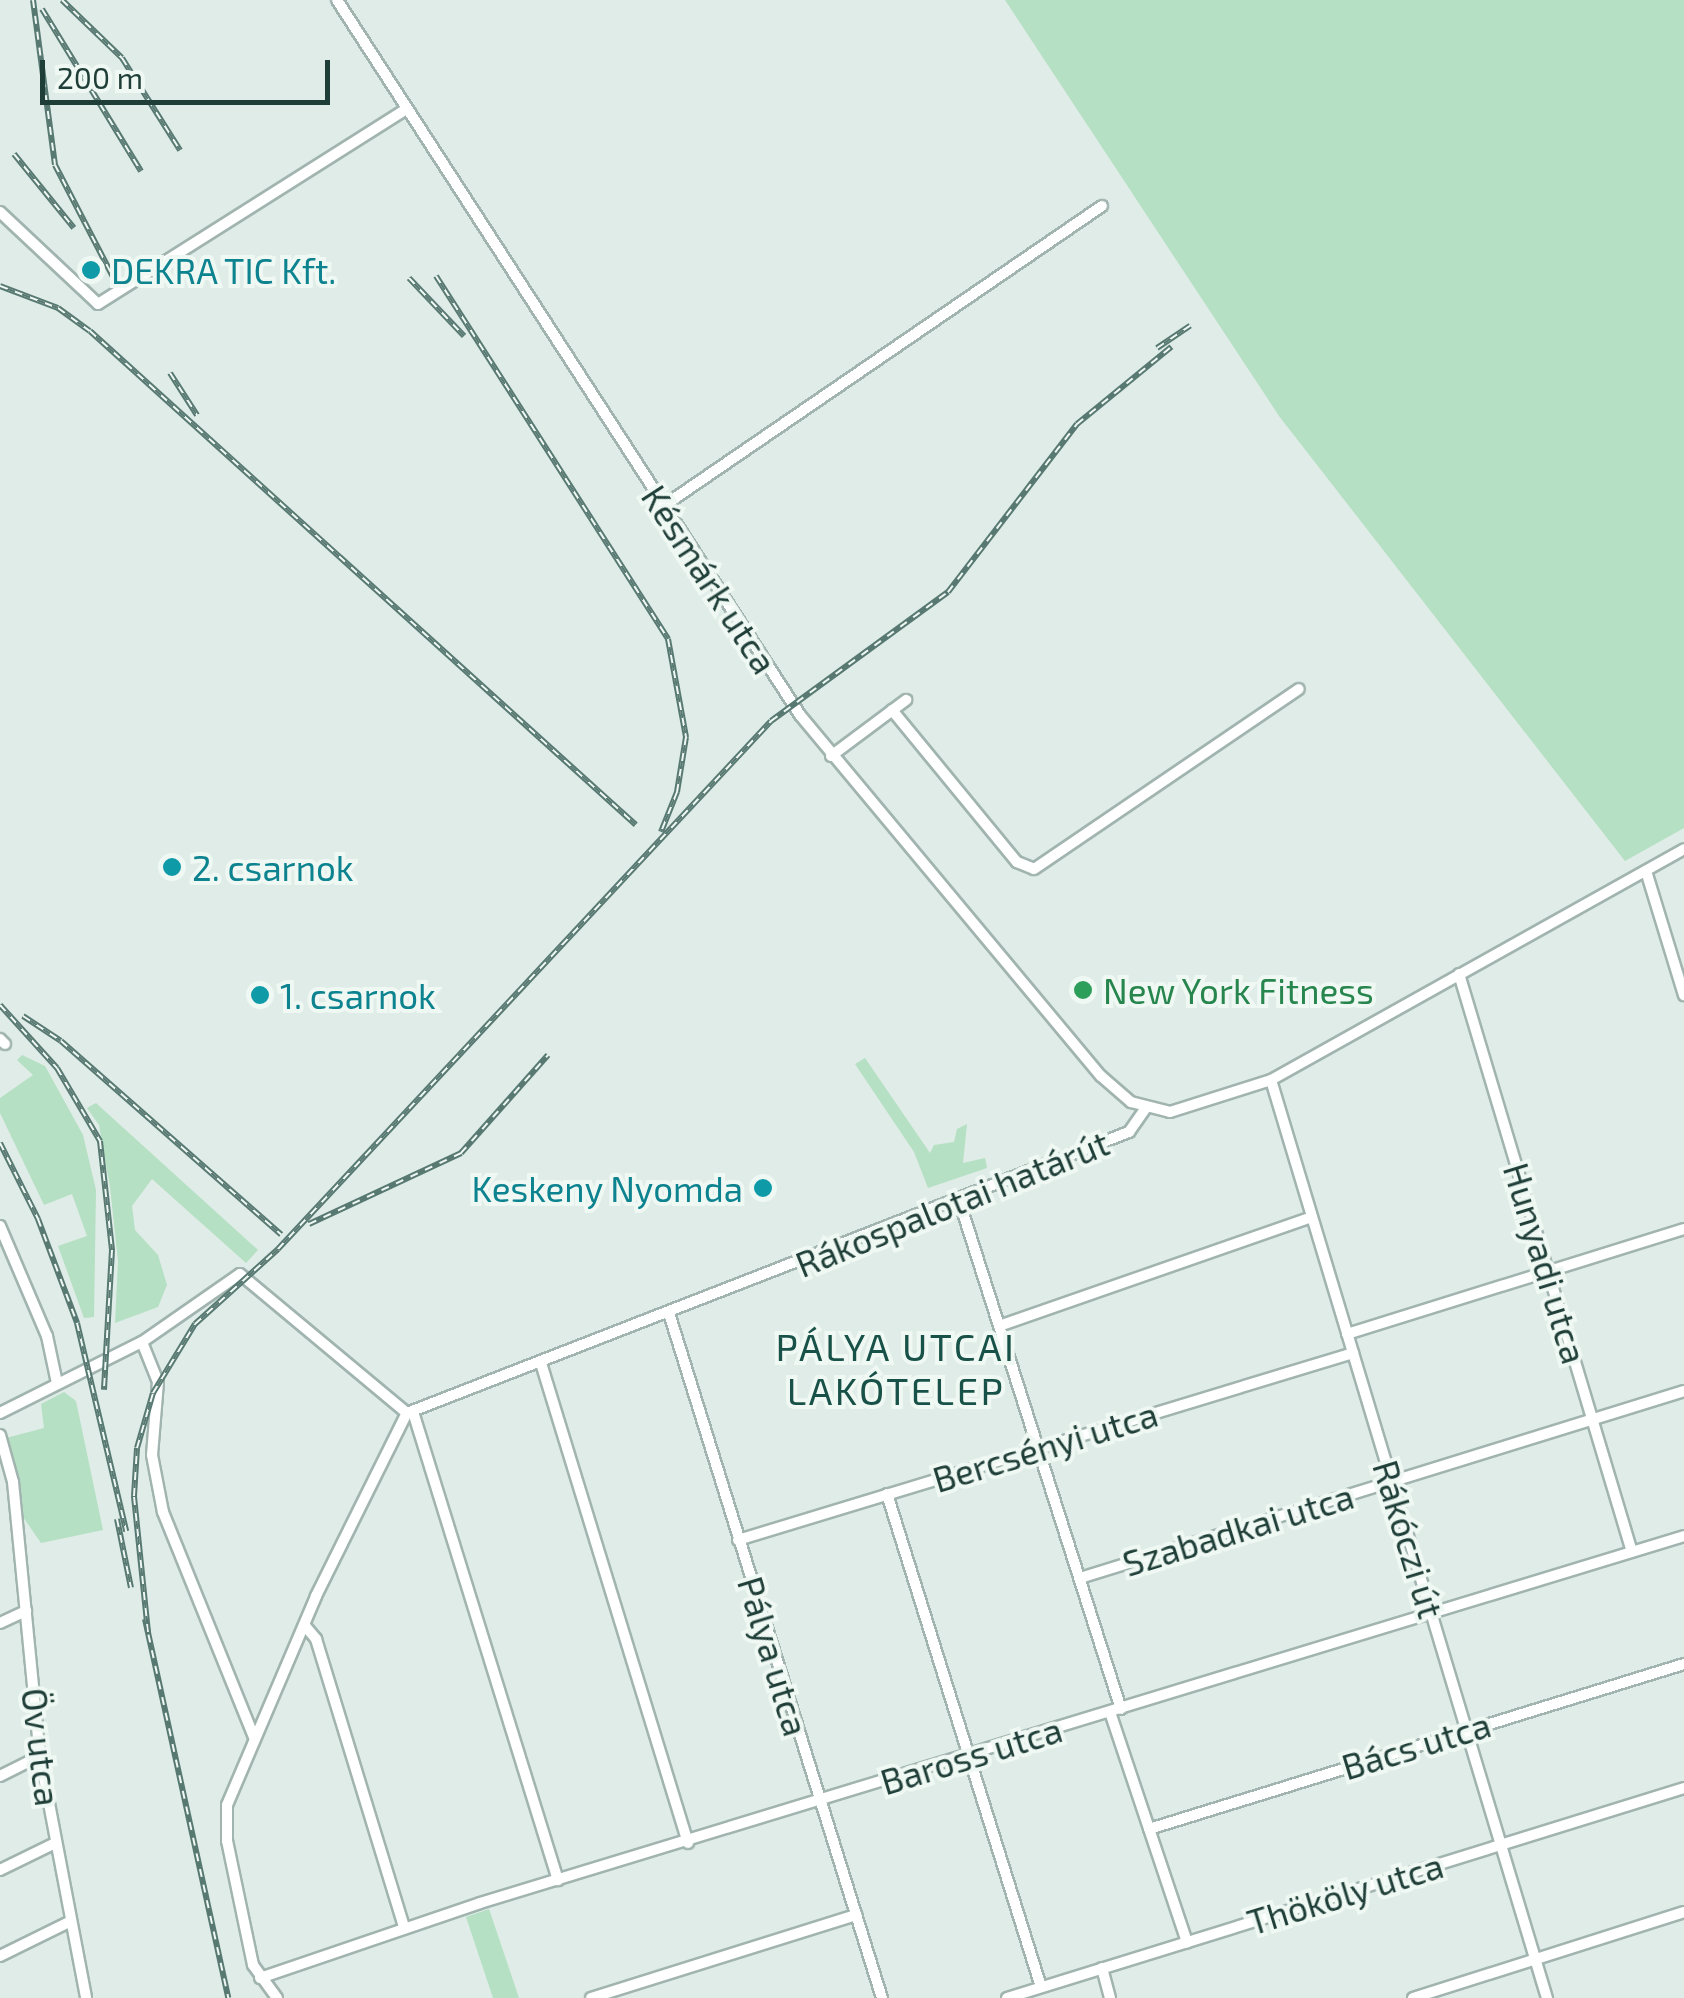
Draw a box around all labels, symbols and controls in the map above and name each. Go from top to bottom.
scale bar [45,40,335,102]
text: 200 m [57,59,143,95]
place label: DEKRA TIC Kft. [111,249,338,291]
marker: DEKRA TIC Kft. [80,259,102,281]
street label: Késmárk utca [634,477,786,681]
place label: 2. csarnok [192,846,354,888]
marker: 2. csarnok [161,856,183,878]
place label: New York Fitness [1103,969,1376,1011]
place label: 1. csarnok [280,974,436,1016]
marker: New York Fitness [1072,979,1094,1001]
marker: 1. csarnok [249,984,271,1006]
street label: Rákospalotai határút [789,1121,1115,1285]
street label: Hunyadi utca [1496,1158,1596,1368]
place label: Keskeny Nyomda [471,1167,743,1209]
marker: Keskeny Nyomda [752,1177,774,1199]
district label: PÁLYA UTCAI LAKÓTELEP [775,1324,1017,1414]
street label: Bercsényi utca [928,1392,1162,1500]
street label: Rákóczi út [1365,1455,1453,1623]
street label: Szabadkai utca [1118,1474,1358,1584]
street label: Pálya utca [730,1571,818,1741]
street label: Öv utca [14,1685,70,1809]
street label: Bács utca [1337,1703,1495,1787]
street label: Baross utca [875,1708,1067,1802]
street label: Thököly utca [1242,1843,1448,1943]

